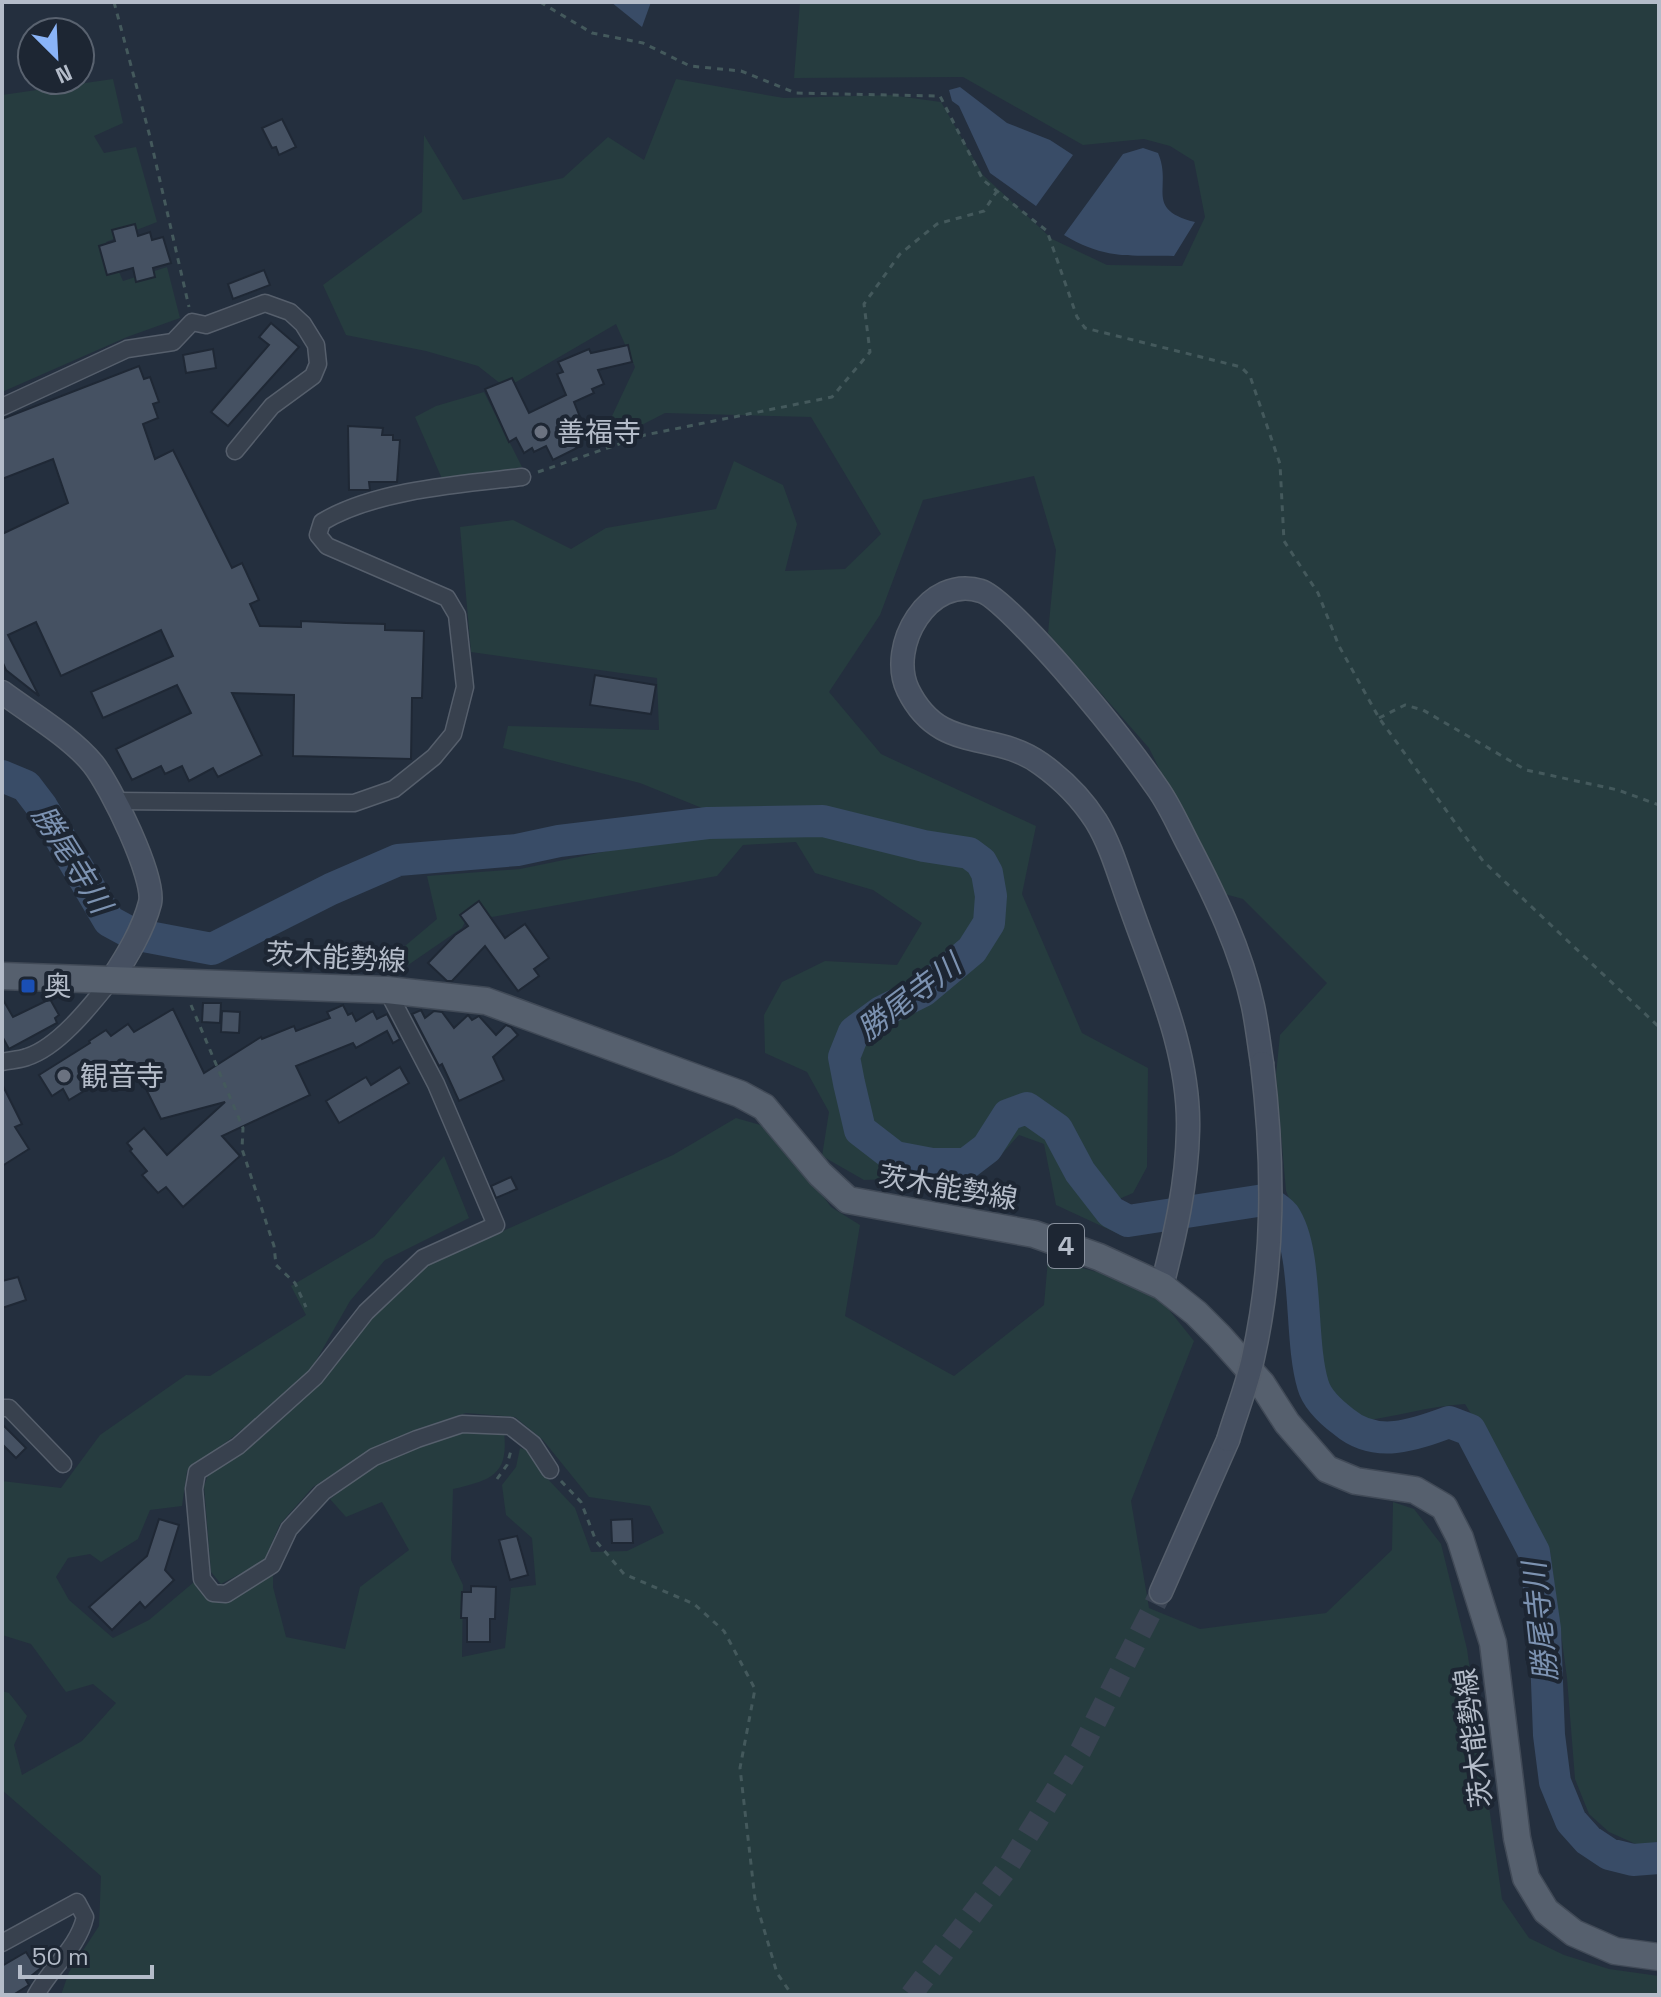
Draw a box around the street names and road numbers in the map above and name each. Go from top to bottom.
street label: 茨木能勢線 [265,935,407,979]
street label: 茨木能勢線 [876,1157,1020,1217]
road number: 4 [1048,1224,1084,1268]
street label: 茨木能勢線 [1447,1666,1499,1810]

